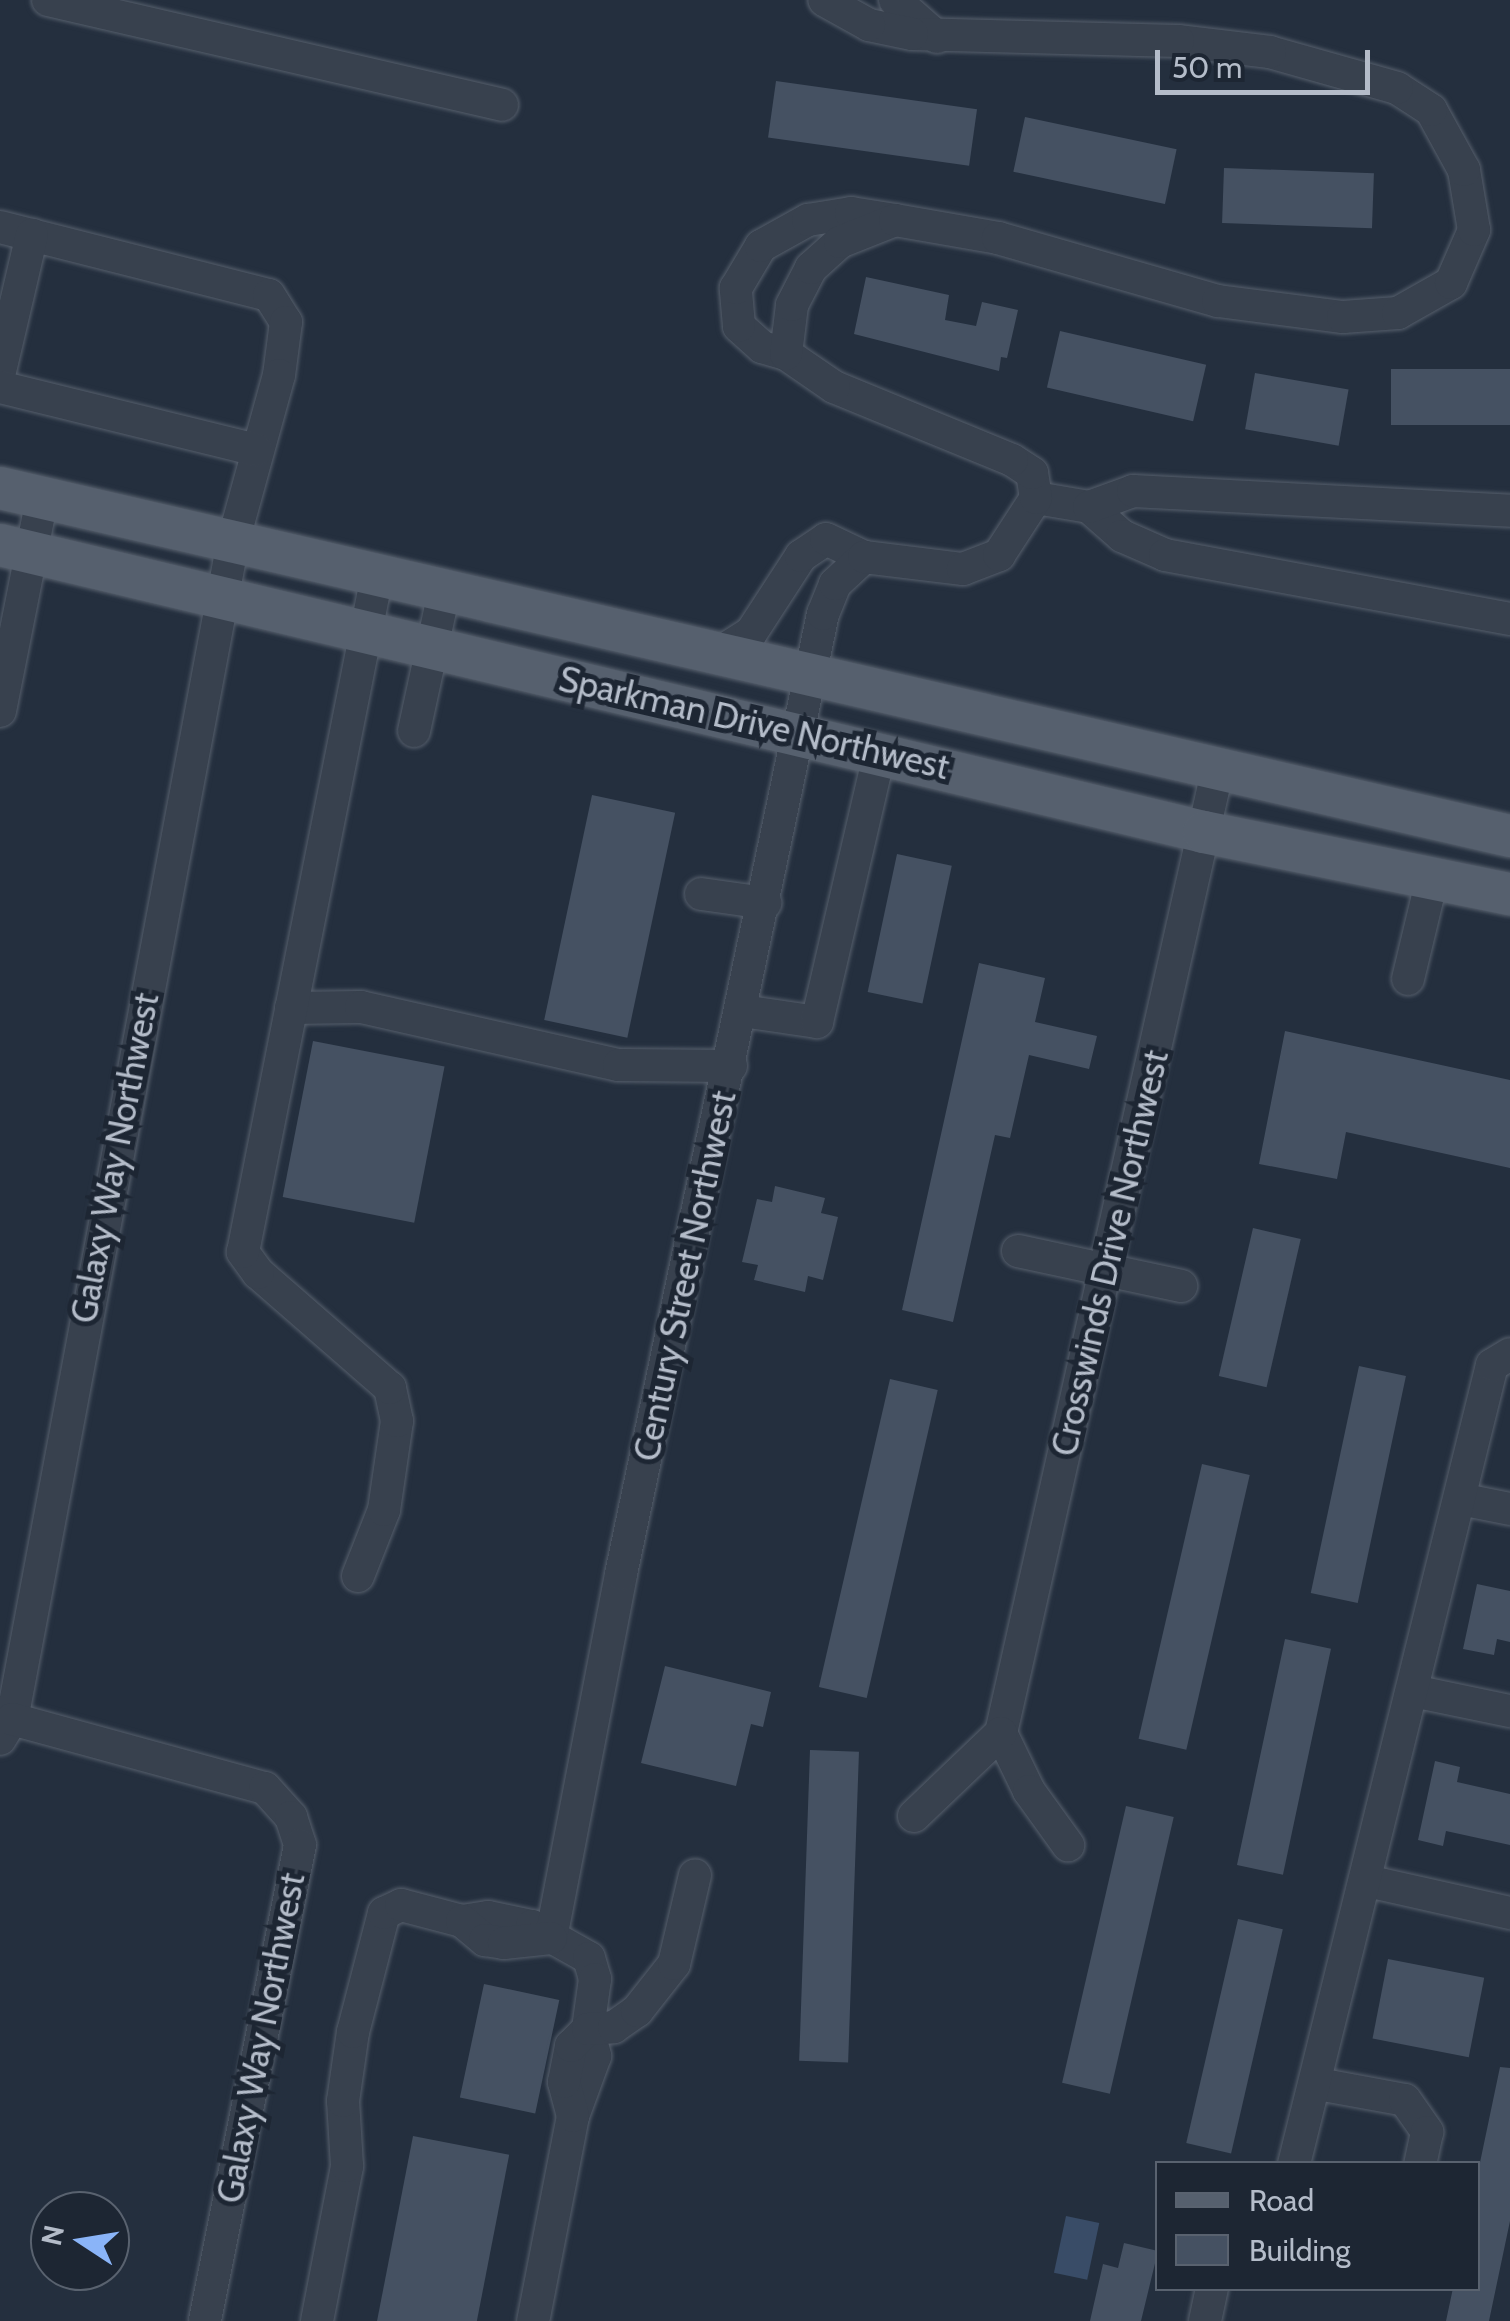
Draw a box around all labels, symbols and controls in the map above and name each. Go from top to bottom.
scale bar [1160,30,1375,92]
text: 50 m [1172,49,1242,86]
street label: Sparkman Drive Northwest [555,658,953,788]
street label: Galaxy Way Northwest [62,989,168,1327]
street label: Crosswinds Drive Northwest [1043,1046,1177,1460]
street label: Century Street Northwest [625,1087,745,1465]
street label: Galaxy Way Northwest [208,1869,314,2207]
legend [1155,2161,1480,2291]
text: Road [1249,2182,1314,2219]
north arrow [30,2191,130,2291]
text: N [34,2222,71,2248]
text: Building [1249,2232,1351,2269]

